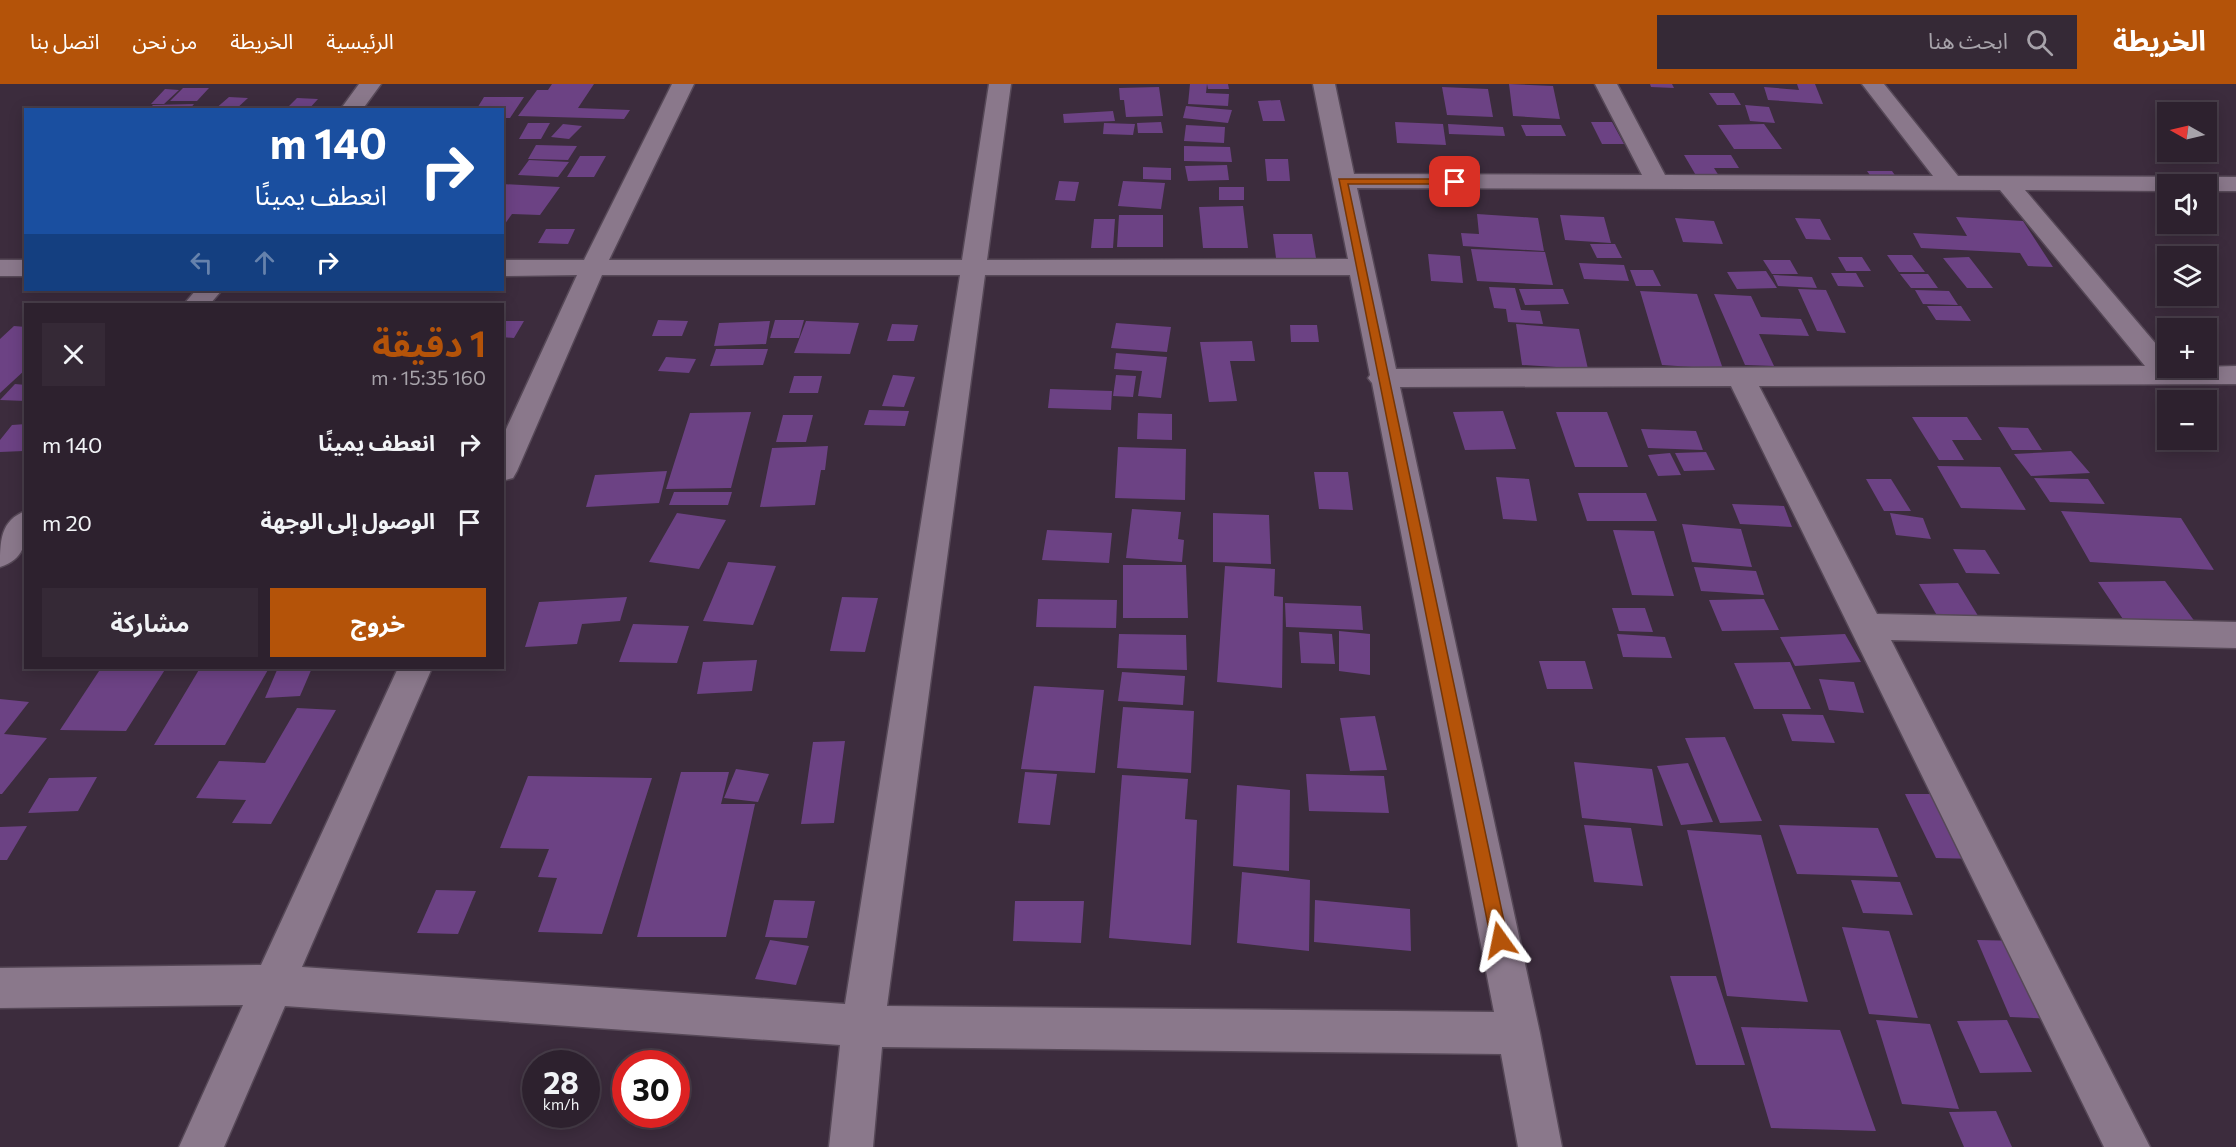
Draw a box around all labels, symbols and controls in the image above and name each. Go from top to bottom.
search box [1657,15,2077,69]
text: الخريطة [2113,23,2206,57]
icon: search [2023,26,2056,59]
text: ابحث هنا [1928,27,2008,54]
text: اتصل بنا [30,28,100,53]
text: من نحن [133,28,197,53]
text: الخريطة [230,28,293,53]
text: الرئيسية [326,28,394,53]
north arrow [2157,102,2217,162]
map controls [2157,102,2217,450]
text: 140 m [270,116,387,168]
icon: right [408,132,486,210]
pin [1429,156,1480,207]
icon: arrive [1438,165,1471,198]
button: sound [2157,174,2217,234]
text: انعطف يمينًا [254,178,387,211]
icon: left [185,246,218,279]
icon: ahead [248,246,281,279]
icon: right [311,246,344,279]
button: layers [2157,246,2217,306]
button: + [2157,318,2217,378]
text: 1 دقيقة [372,320,486,364]
button: close [42,323,105,386]
text: 160 m · 15:35 [371,365,486,389]
button: − [2157,390,2217,450]
icon: right [453,428,486,461]
text: انعطف يمينًا [318,429,435,456]
text: 140 m [42,431,102,458]
icon: arrive [453,506,486,539]
text: الوصول إلى الوجهة [260,507,435,534]
text: 20 m [42,509,92,536]
button: مشاركة [42,588,258,657]
button: خروج [270,588,486,657]
position arrow [1468,908,1532,972]
speed limit sign: 30 [612,1050,690,1128]
text: 28 [543,1063,579,1100]
text: km/h [543,1095,579,1113]

